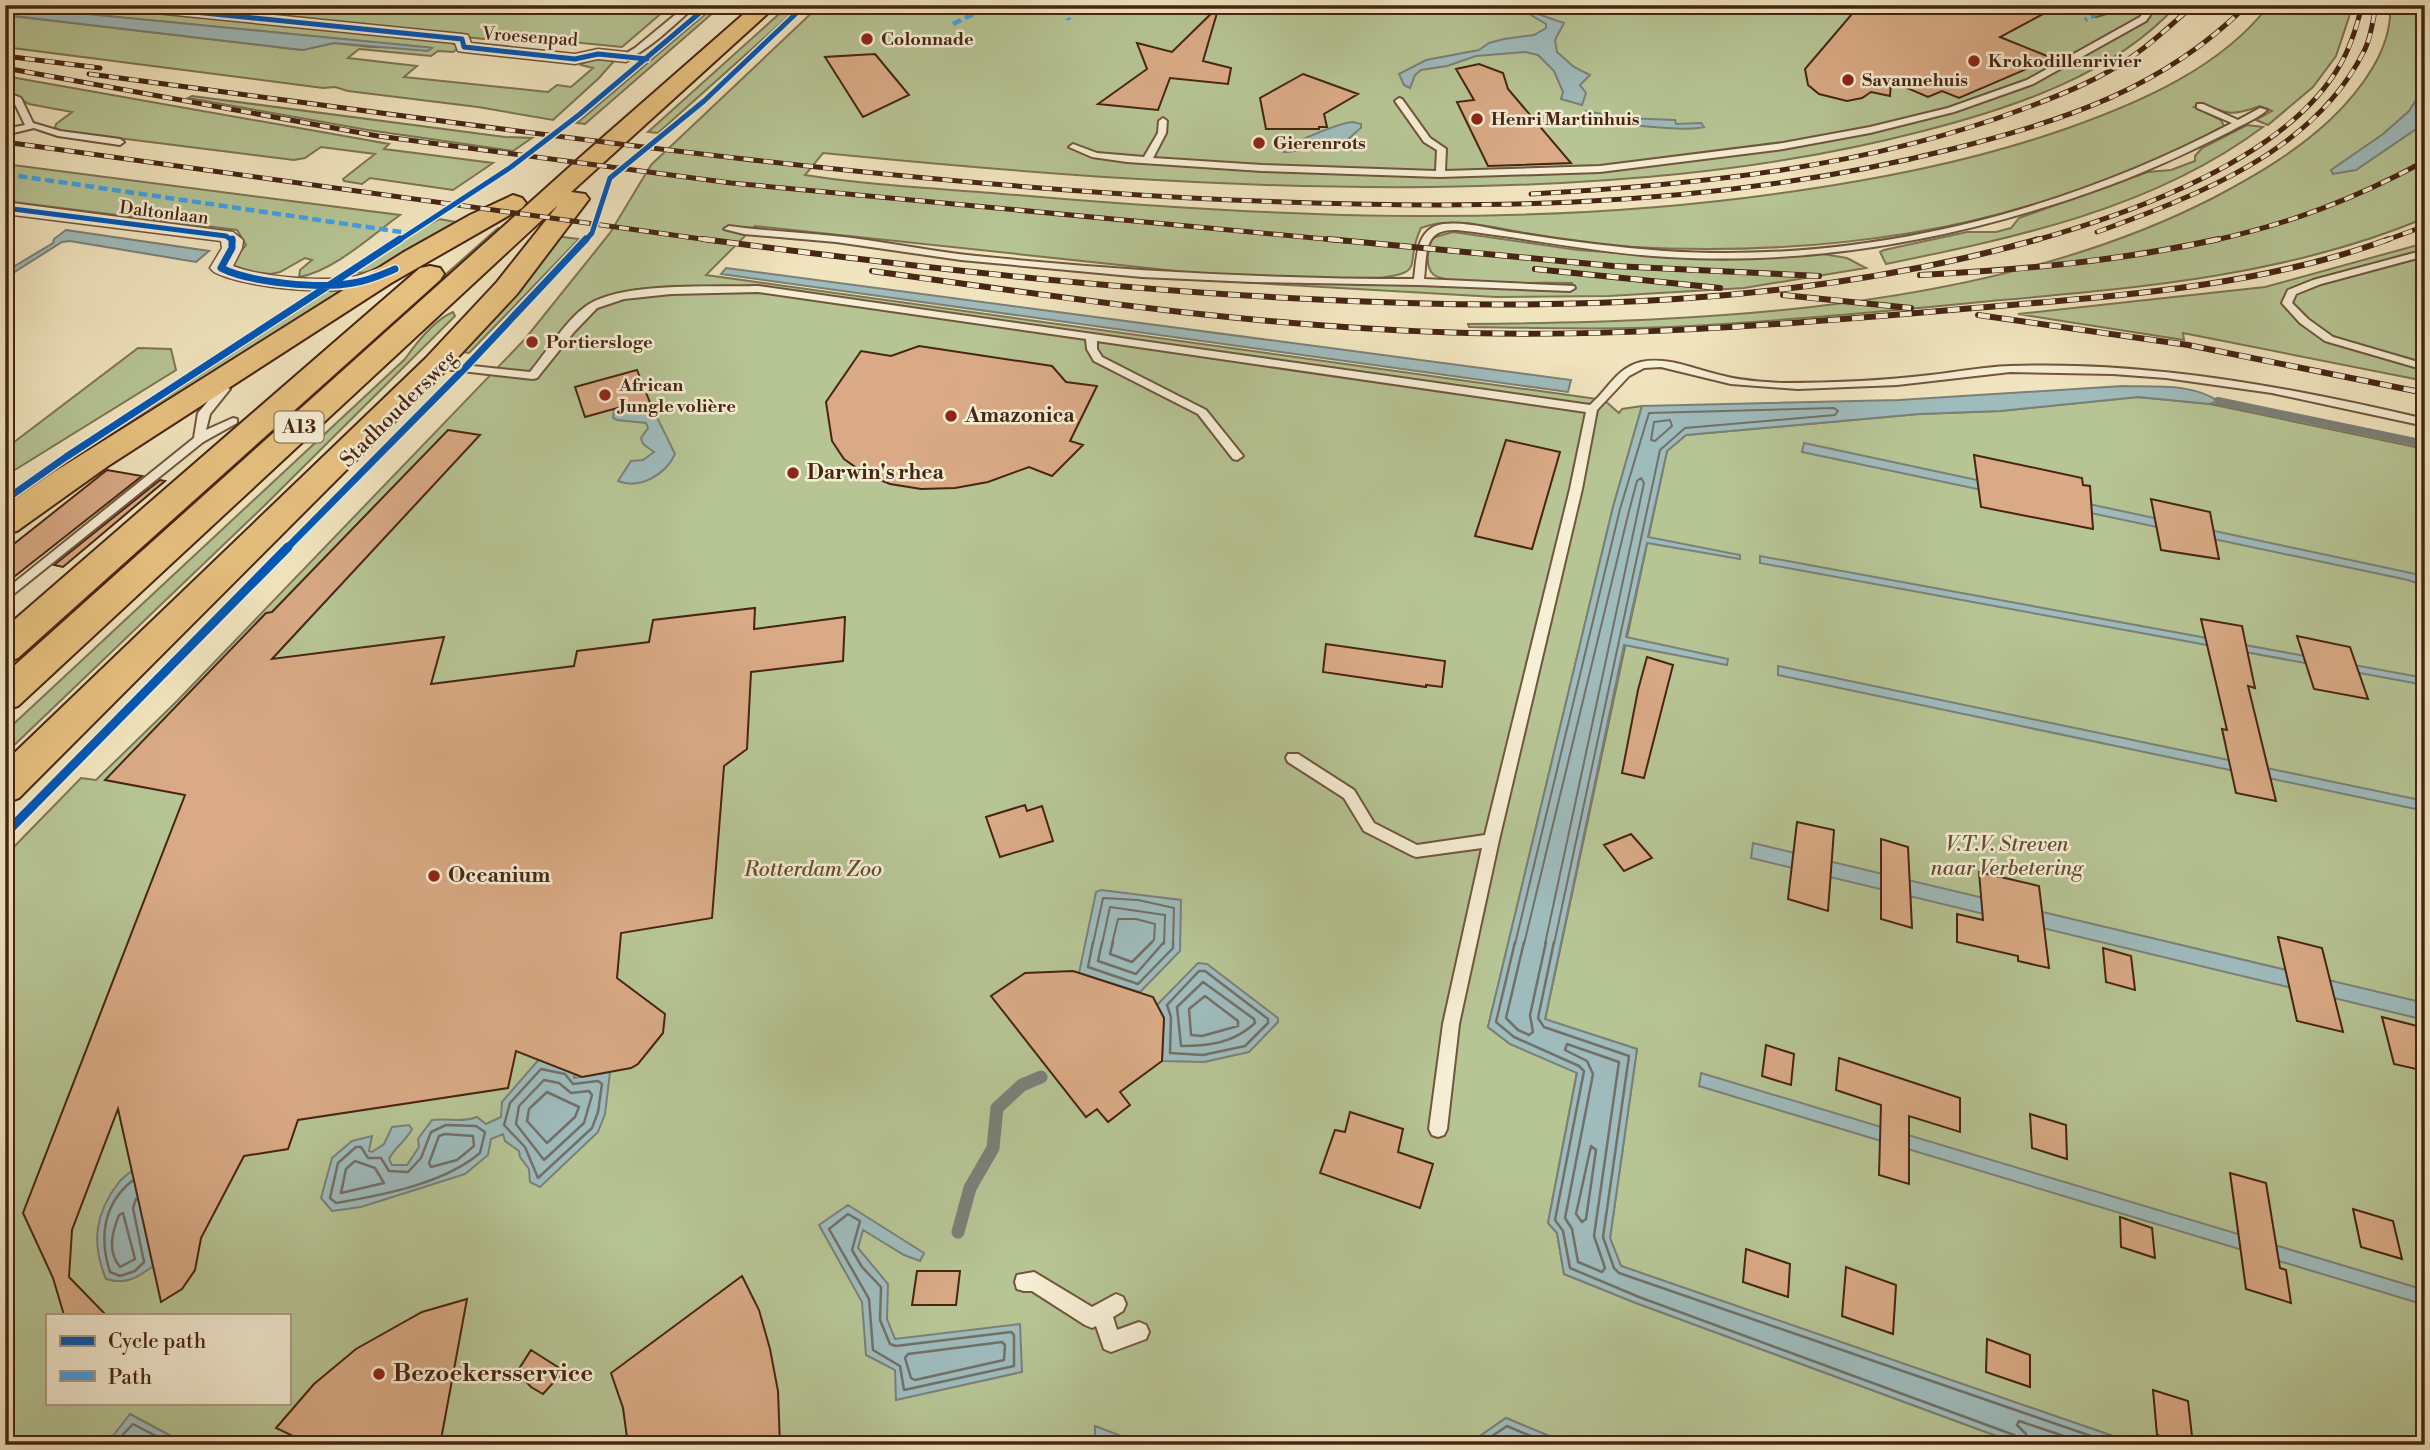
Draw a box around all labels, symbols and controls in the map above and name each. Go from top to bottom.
street label: Vroesenpad [480,22,579,52]
place label: Colonnade [881,28,974,51]
marker: Colonnade [859,31,875,47]
place label: Krokodillenrivier [1988,50,2142,73]
marker: Krokodillenrivier [1966,53,1982,69]
place label: Savannehuis [1862,69,1968,92]
marker: Savannehuis [1840,72,1856,88]
place label: Henri Martinhuis [1491,108,1640,131]
marker: Henri Martinhuis [1469,111,1485,127]
place label: Gierenrots [1273,132,1366,155]
marker: Gierenrots [1251,135,1267,151]
street label: Daltonlaan [118,196,210,230]
place label: Portiersloge [546,331,653,354]
marker: Portiersloge [524,334,540,350]
street label: Stadhoudersweg [335,345,463,473]
place label: African Jungle volière [616,374,736,418]
marker: African Jungle volière [597,387,613,403]
place label: Amazonica [964,403,1075,429]
marker: Amazonica [943,408,959,424]
road number: A13 [274,412,324,442]
place label: Darwin's rhea [807,460,945,486]
marker: Darwin's rhea [785,465,801,481]
park label: V.T.V. Streven naar Verbetering [1931,832,2084,882]
park label: Rotterdam Zoo [743,857,882,883]
place label: Oceanium [448,863,550,889]
marker: Oceanium [426,868,442,884]
legend [46,1314,290,1404]
text: Cycle path [108,1329,207,1355]
place label: Bezoekersservice [393,1359,593,1389]
text: Path [108,1365,153,1391]
marker: Bezoekersservice [371,1366,387,1382]

